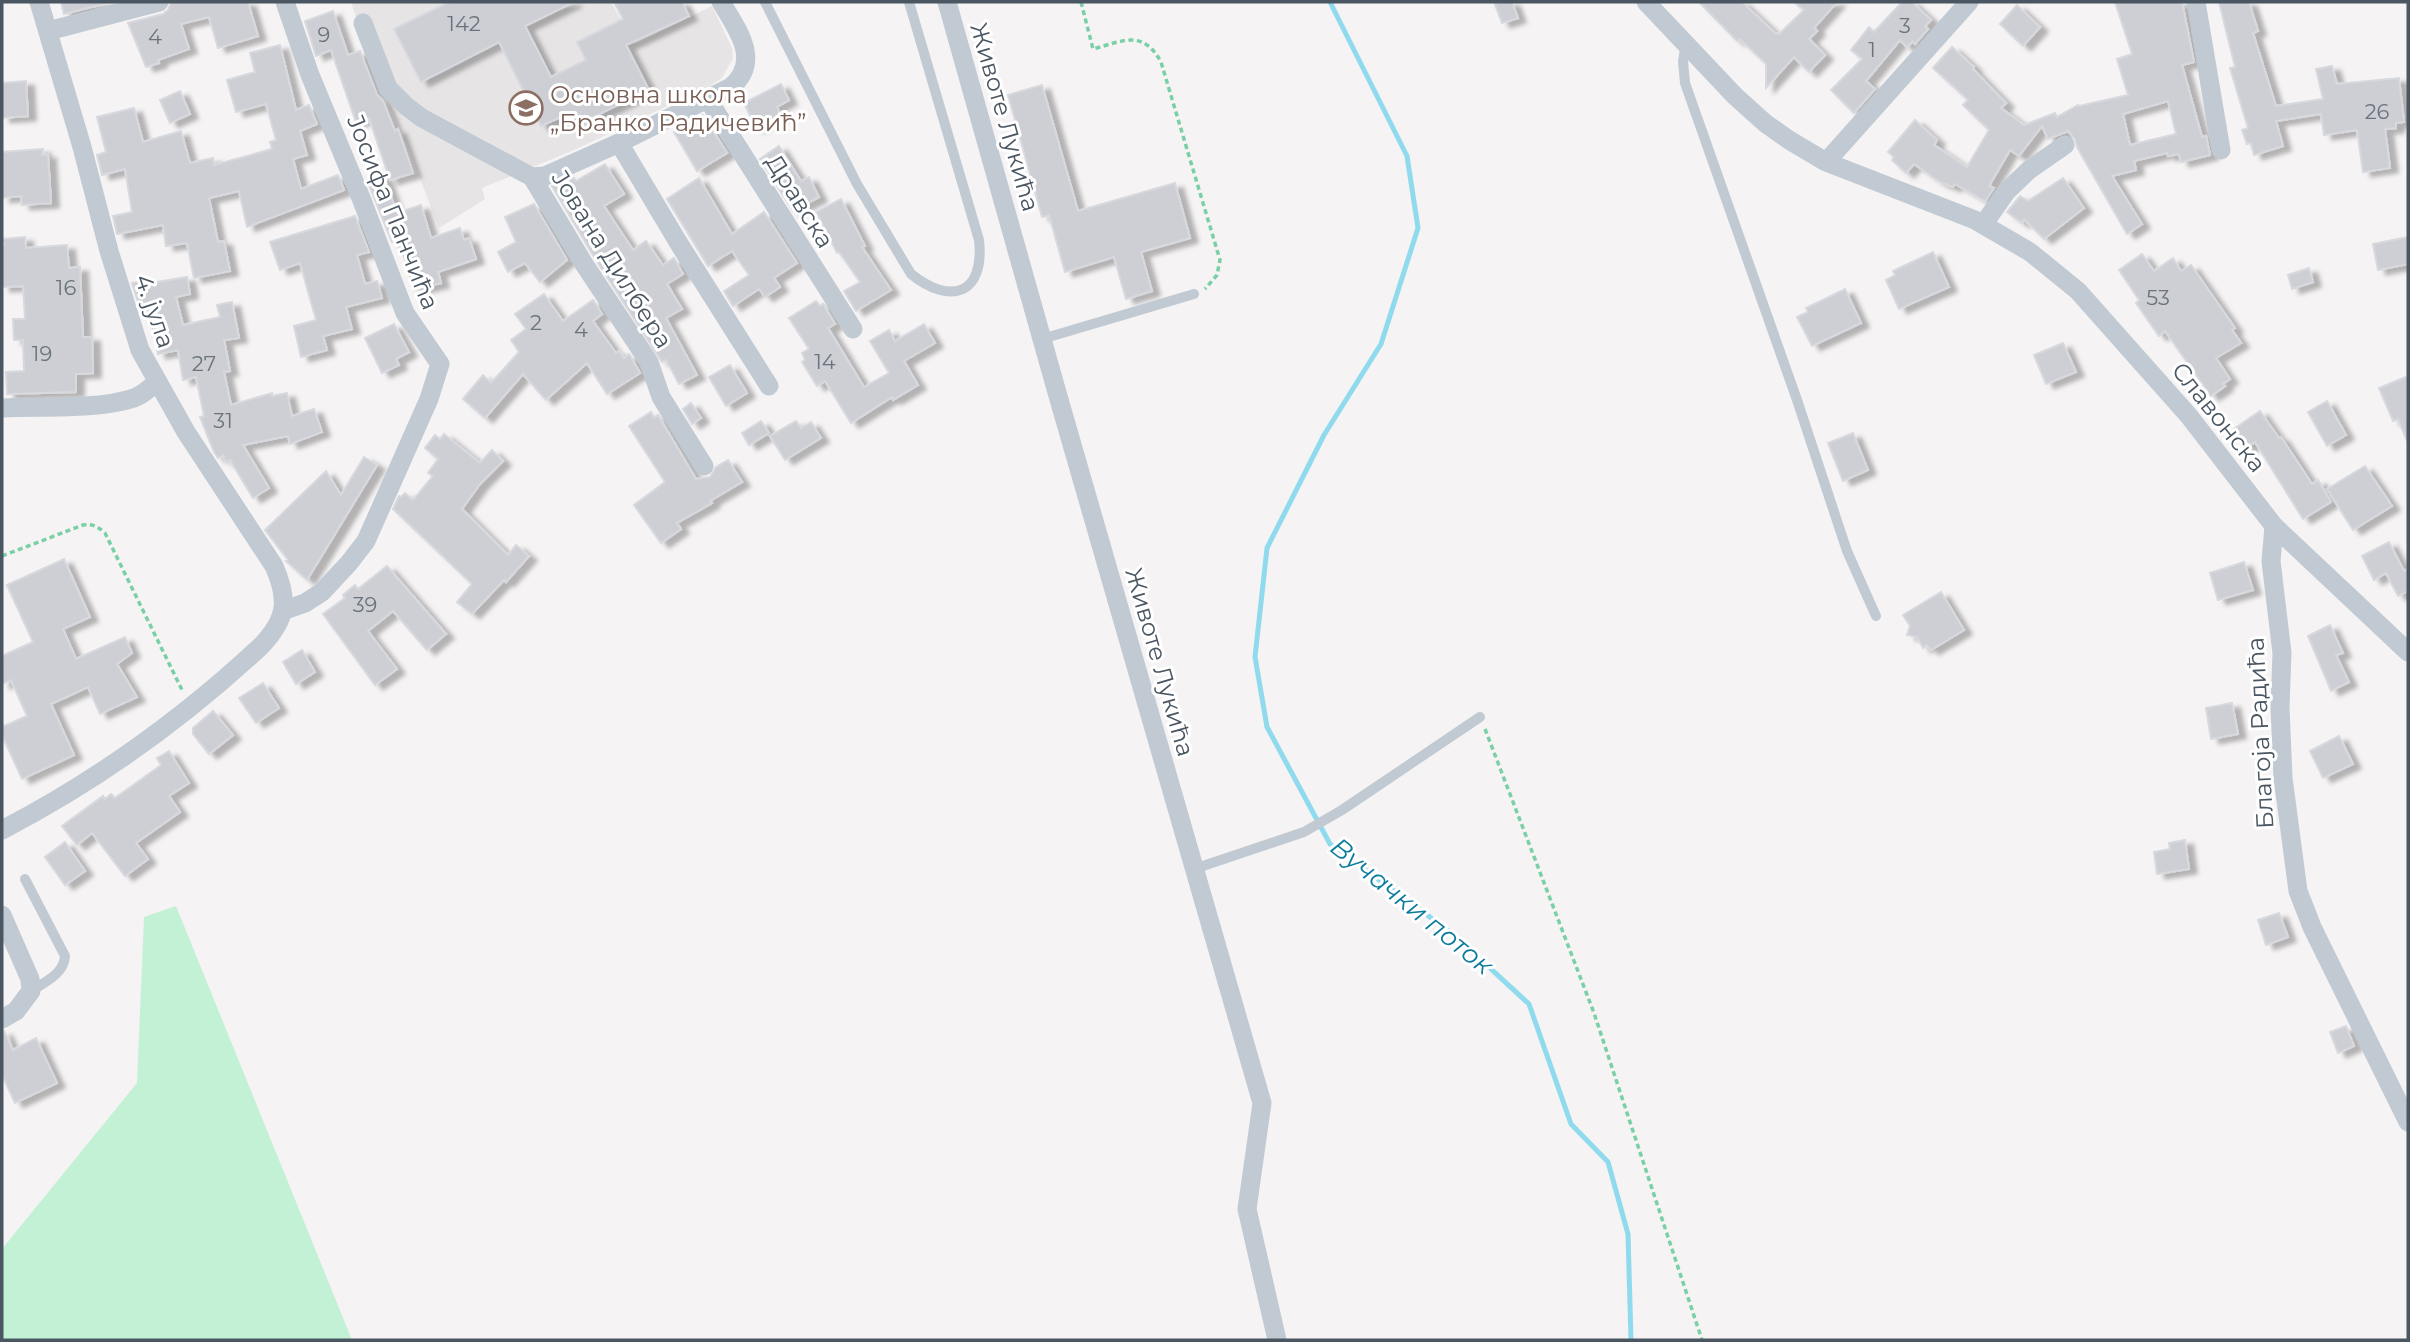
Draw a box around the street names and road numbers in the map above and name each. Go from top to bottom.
street label: Животе Лукића [964,19,1046,215]
street label: Јосифа Панчића [341,110,445,314]
street label: Дравска [760,149,840,253]
street label: Јована Дилбера [545,165,679,353]
street label: 4. јула [129,270,181,352]
street label: Славонска [2166,356,2272,478]
street label: Животе Лукића [1119,564,1201,760]
street label: Благоја Радића [2240,636,2280,830]

